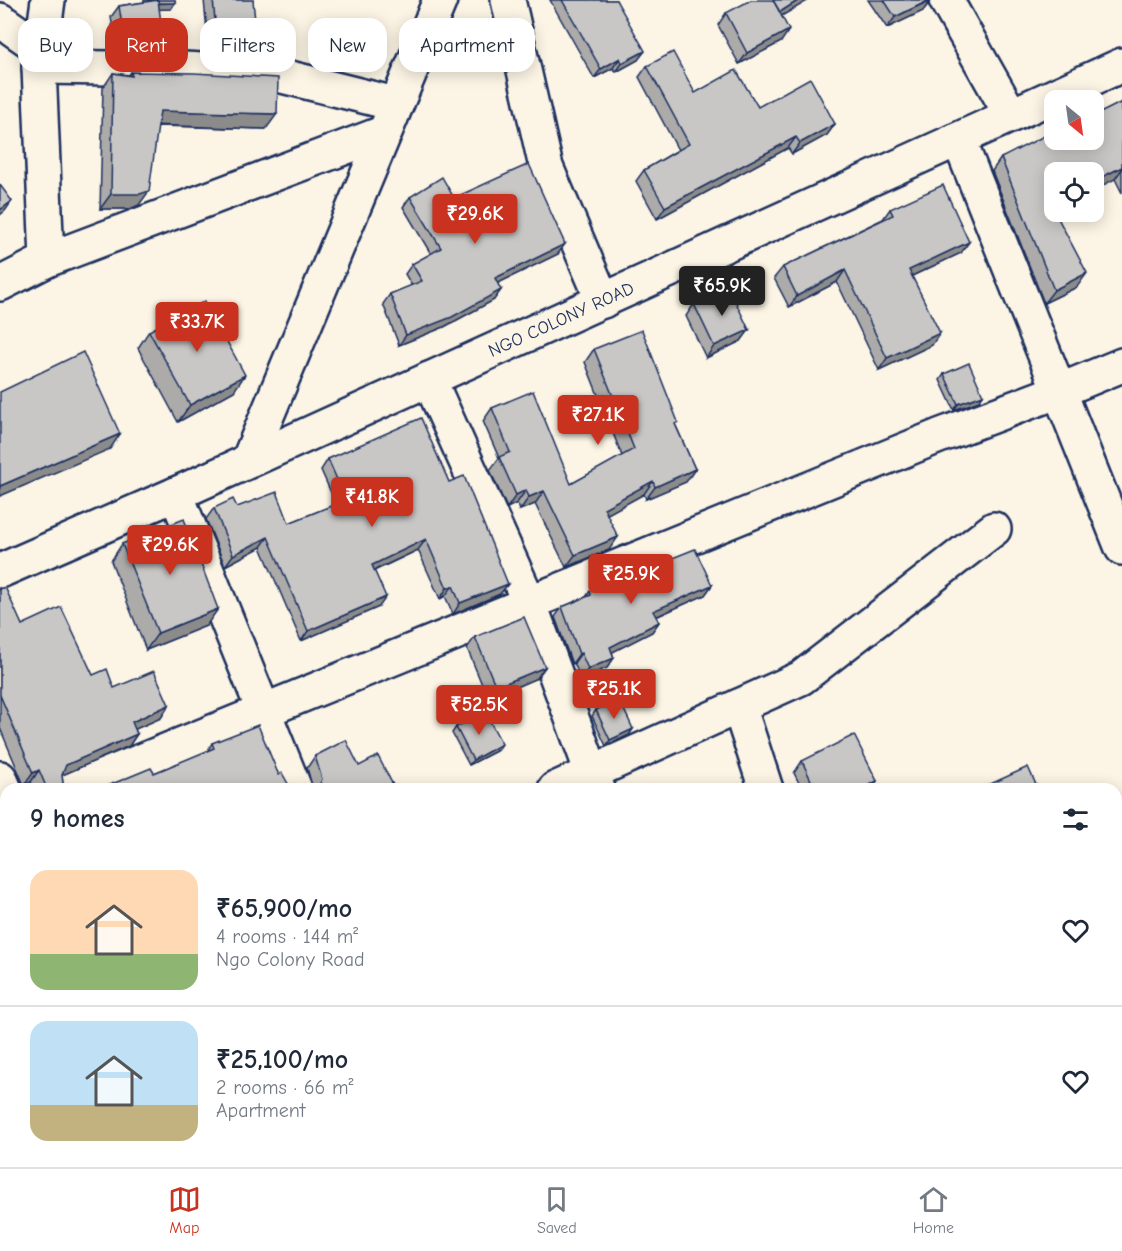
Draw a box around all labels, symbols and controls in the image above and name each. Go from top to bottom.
chip: Buy [18,18,93,72]
chip: Rent [105,18,188,72]
chip: Filters [200,18,296,72]
chip: New [308,18,387,72]
chip: Apartment [399,18,535,72]
north arrow [1044,90,1104,150]
map controls [1044,90,1104,222]
button: locate [1044,162,1104,222]
pin: ₹29.6K [426,194,524,245]
text: ₹29.6K [446,202,504,225]
pin: ₹65.9K [673,266,771,317]
text: ₹65.9K [693,274,751,297]
street label: NGO COLONY ROAD [485,277,637,361]
pin: ₹33.7K [148,302,246,353]
text: ₹33.7K [169,310,225,333]
pin: ₹27.1K [549,395,647,446]
text: ₹27.1K [572,403,624,426]
pin: ₹41.8K [323,477,421,528]
text: ₹41.8K [345,485,399,508]
pin: ₹29.6K [121,525,219,576]
text: ₹29.6K [141,533,199,556]
pin: ₹25.9K [582,554,680,605]
text: ₹25.9K [602,562,660,585]
pin: ₹25.1K [565,669,663,720]
text: ₹25.1K [587,677,641,700]
pin: ₹52.5K [430,685,528,736]
text: ₹52.5K [450,693,508,716]
icon: filters [1059,803,1092,836]
text: 9 homes [30,804,125,834]
icon: home [78,894,150,966]
text: ₹65,900/mo [216,894,352,924]
icon: heart [1059,914,1092,947]
text: 4 rooms · 144 m² [216,925,358,948]
text: Ngo Colony Road [216,948,365,971]
icon: home [78,1045,150,1117]
text: ₹25,100/mo [216,1045,348,1075]
icon: heart [1059,1065,1092,1098]
text: 2 rooms · 66 m² [216,1076,354,1099]
text: Apartment [216,1099,306,1122]
tab: Map [168,1183,201,1237]
tab: Saved [537,1183,577,1237]
tab: Home [913,1183,954,1237]

